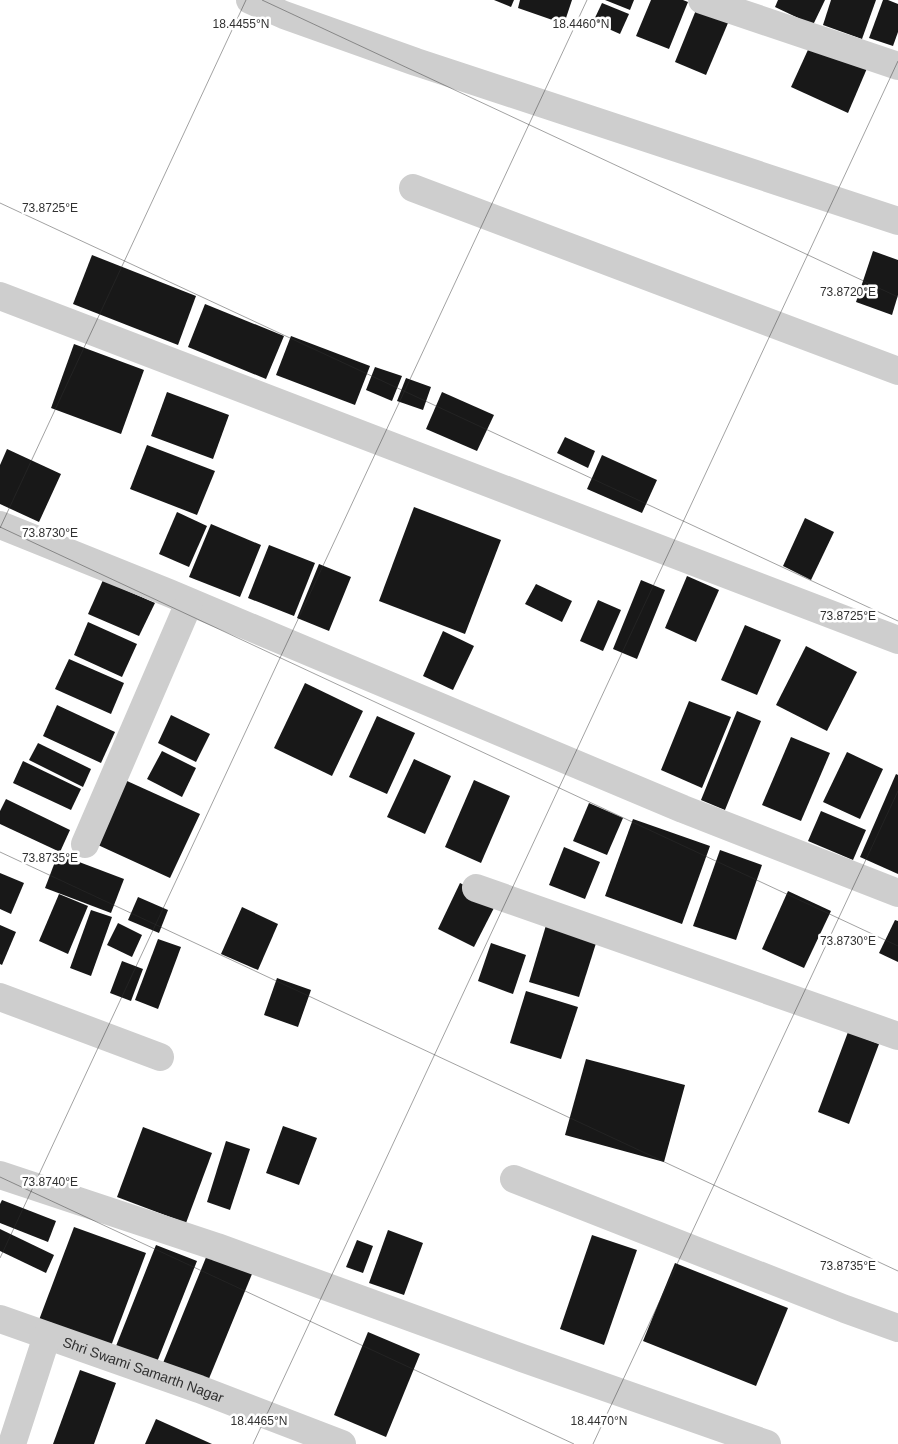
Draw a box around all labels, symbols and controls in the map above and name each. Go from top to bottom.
text: 18.4455°N [213,17,269,31]
text: 18.4460°N [553,17,609,31]
text: 73.8725°E [22,201,78,215]
text: 73.8720°E [820,285,876,299]
text: 73.8730°E [22,526,78,540]
text: 73.8725°E [820,609,876,623]
text: 73.8735°E [22,851,78,865]
text: 73.8730°E [820,934,876,948]
text: 73.8740°E [22,1175,78,1189]
text: 73.8735°E [820,1259,876,1273]
street label: Shri Swami Samarth Nagar [61,1334,226,1406]
text: 18.4465°N [231,1414,287,1428]
text: 18.4470°N [571,1414,627,1428]

